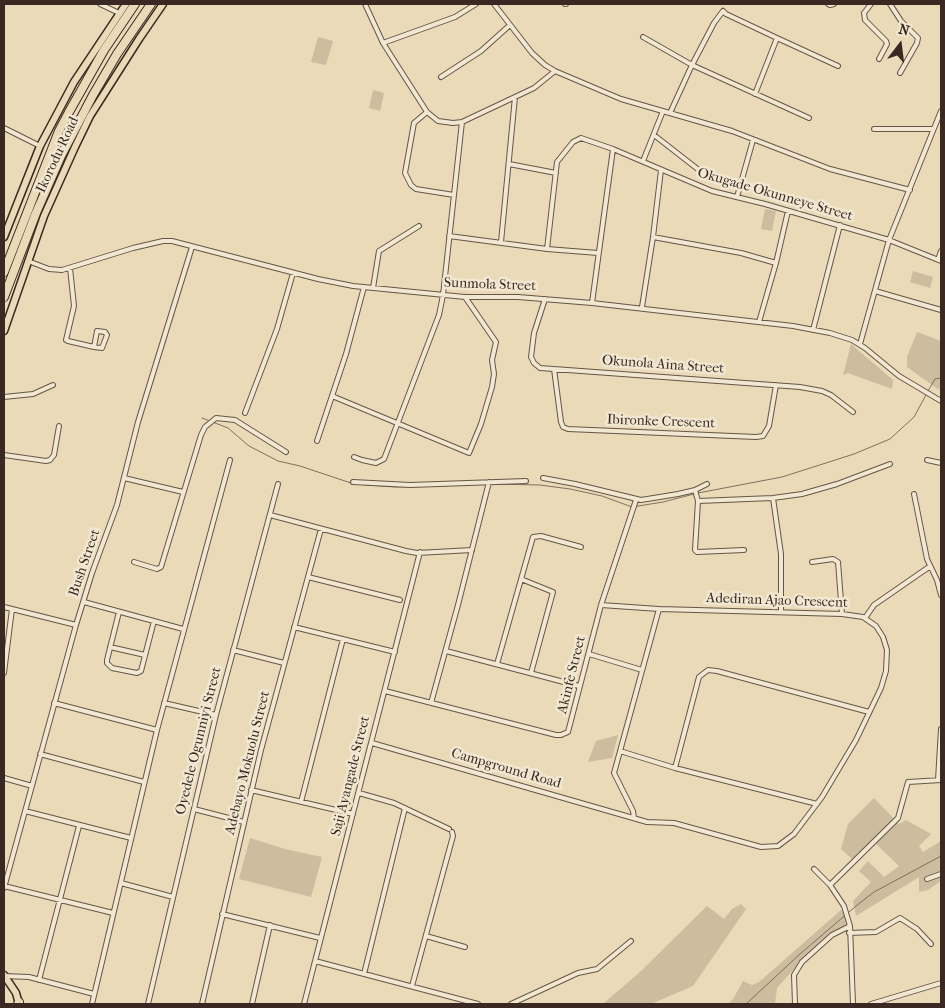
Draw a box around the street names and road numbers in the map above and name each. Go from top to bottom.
street label: Ikorodu Road [33,114,83,196]
street label: Okugade Okunneye Street [695,165,855,225]
street label: Sunmola Street [444,275,536,295]
street label: Okunola Aina Street [601,352,725,378]
street label: Ibironke Crescent [607,412,715,432]
street label: Bush Street [66,527,104,599]
street label: Adediran Ajao Crescent [706,590,848,612]
street label: Akinfe Street [554,634,590,716]
street label: Oyedele Ogunniyi Street [172,665,226,817]
street label: Adebayo Mokuolu Street [222,689,274,837]
street label: Saji Ayangade Street [328,714,374,838]
street label: Campground Road [449,745,563,793]

